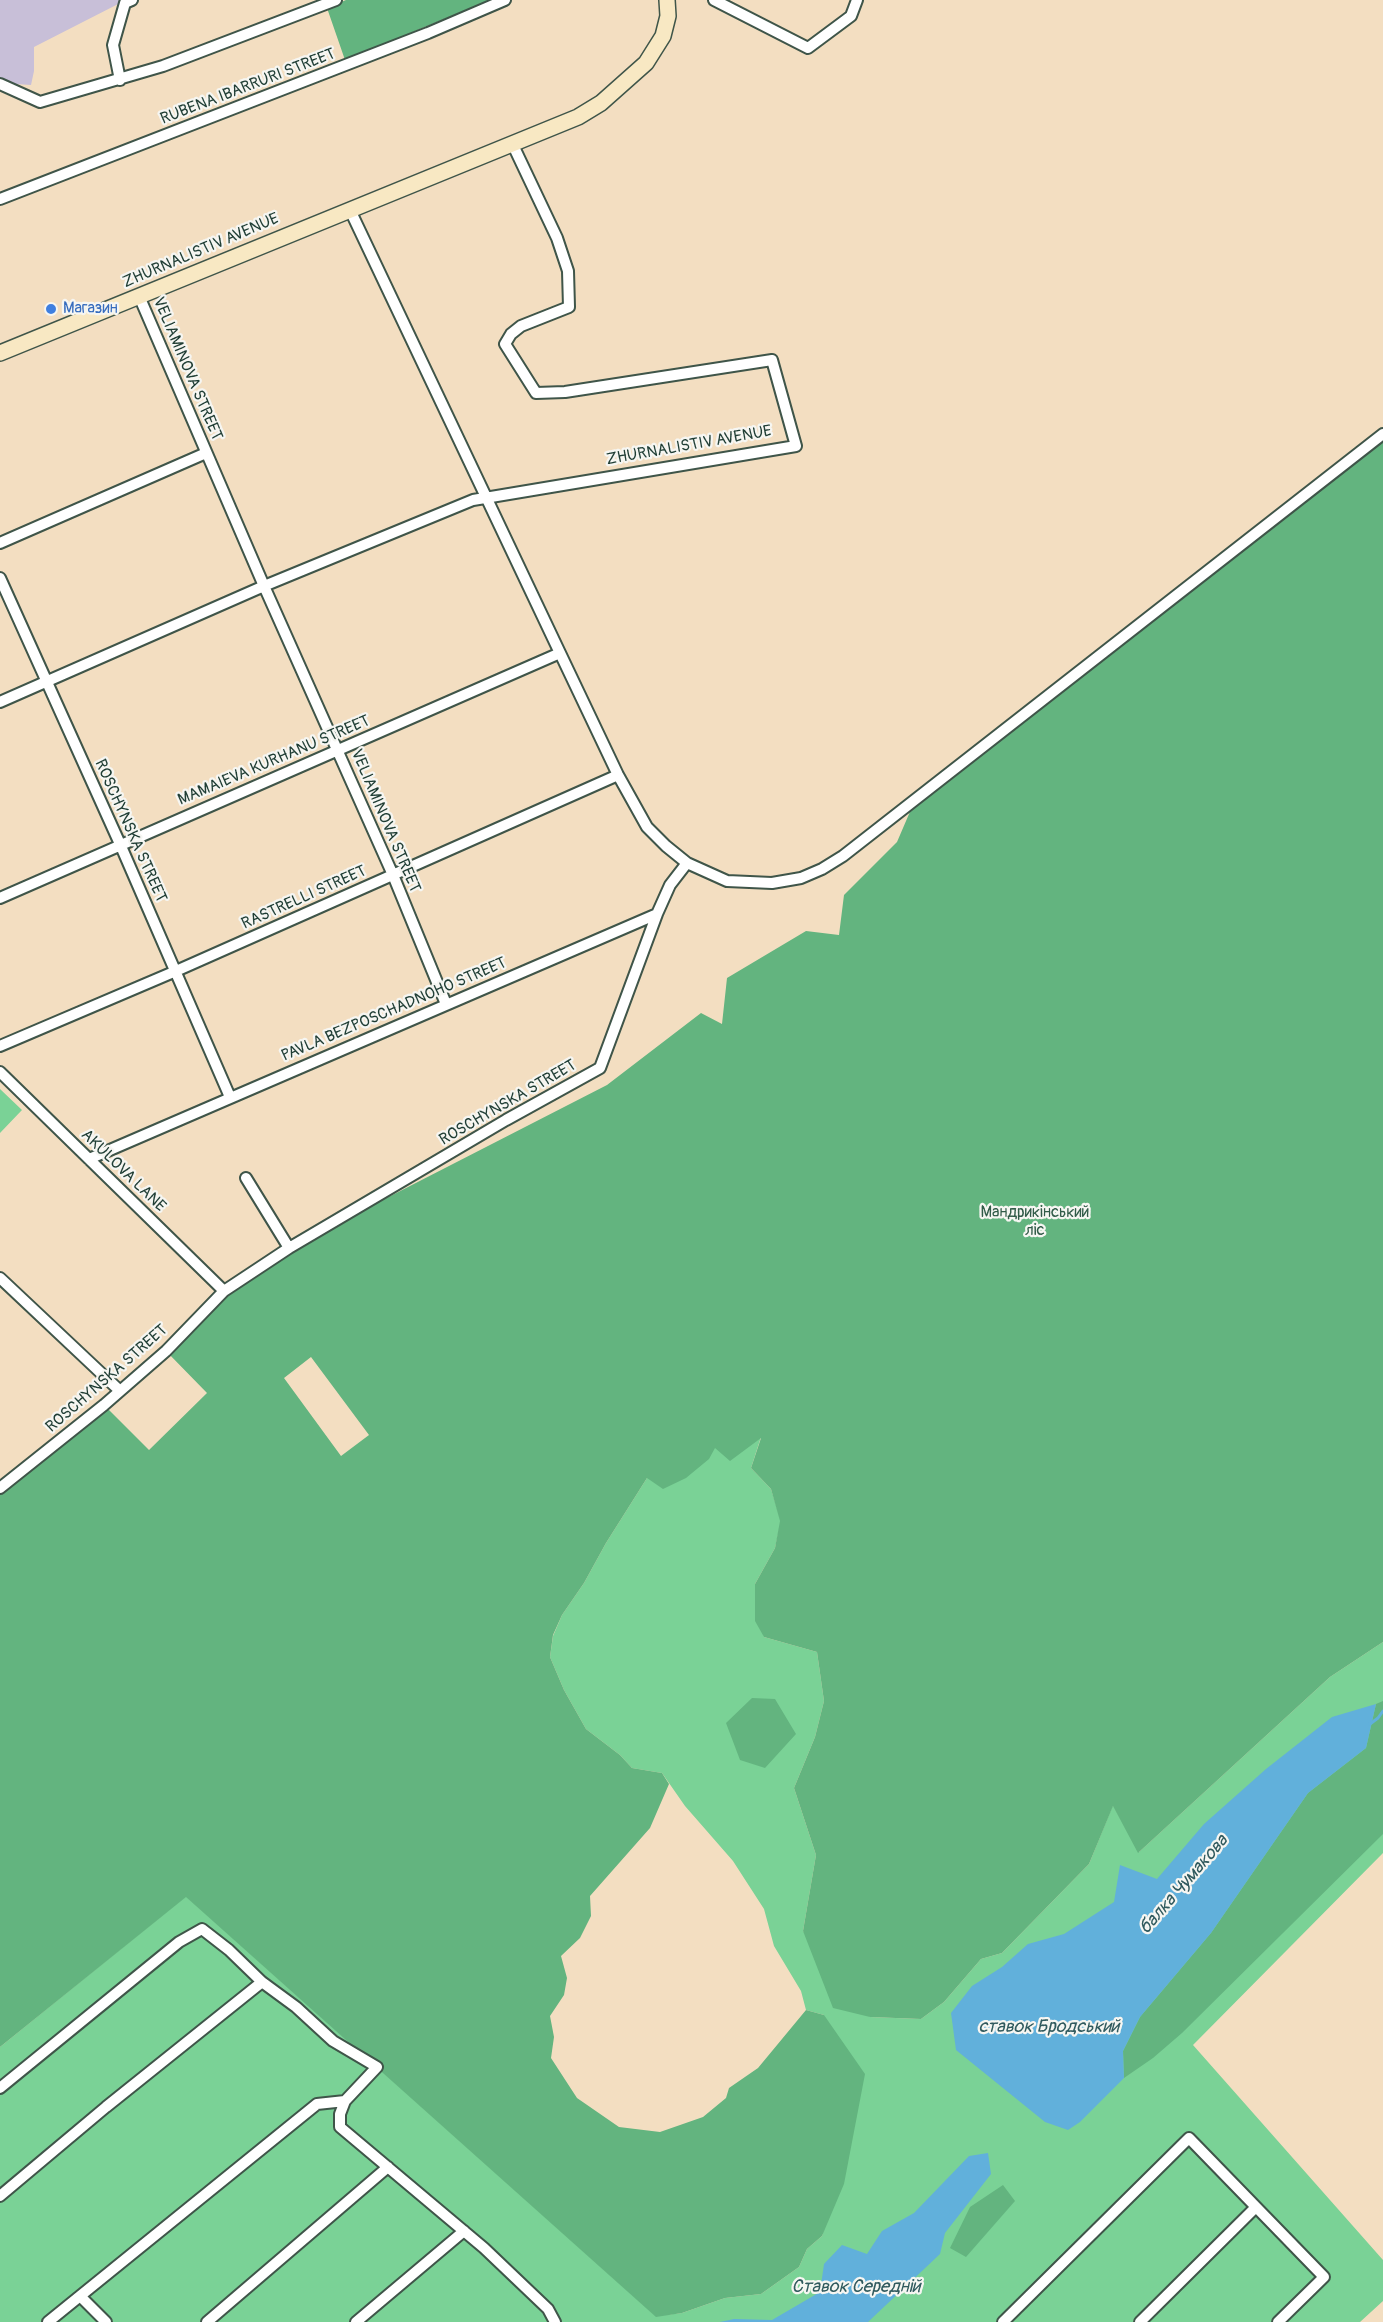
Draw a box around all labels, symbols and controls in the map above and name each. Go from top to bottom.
street label: RUBENA IBARRURI STREET [158,45,338,129]
street label: ZHURNALISTIV AVENUE [120,209,282,293]
street label: VELIAMINOVA STREET [148,294,226,444]
place label: Магазин [63,299,118,319]
marker: Магазин [44,302,58,316]
street label: ZHURNALISTIV AVENUE [605,422,773,470]
street label: MAMAIEVA KURHANU STREET [175,712,373,810]
street label: VELIAMINOVA STREET [346,746,424,896]
street label: ROSCHYNSKA STREET [90,756,170,906]
street label: RASTRELLI STREET [239,862,369,934]
street label: PAVLA BEZPOSCHADNOHO STREET [279,954,509,1066]
street label: ROSCHYNSKA STREET [436,1056,580,1150]
street label: AKULOVA LANE [77,1126,169,1216]
park label: Мандрикінський ліс [981,1203,1089,1241]
street label: ROSCHYNSKA STREET [42,1321,172,1437]
water label: балка Чумакова [1135,1831,1233,1939]
water label: ставок Бродський [978,2016,1120,2038]
water label: Ставок Середній [791,2276,921,2298]

